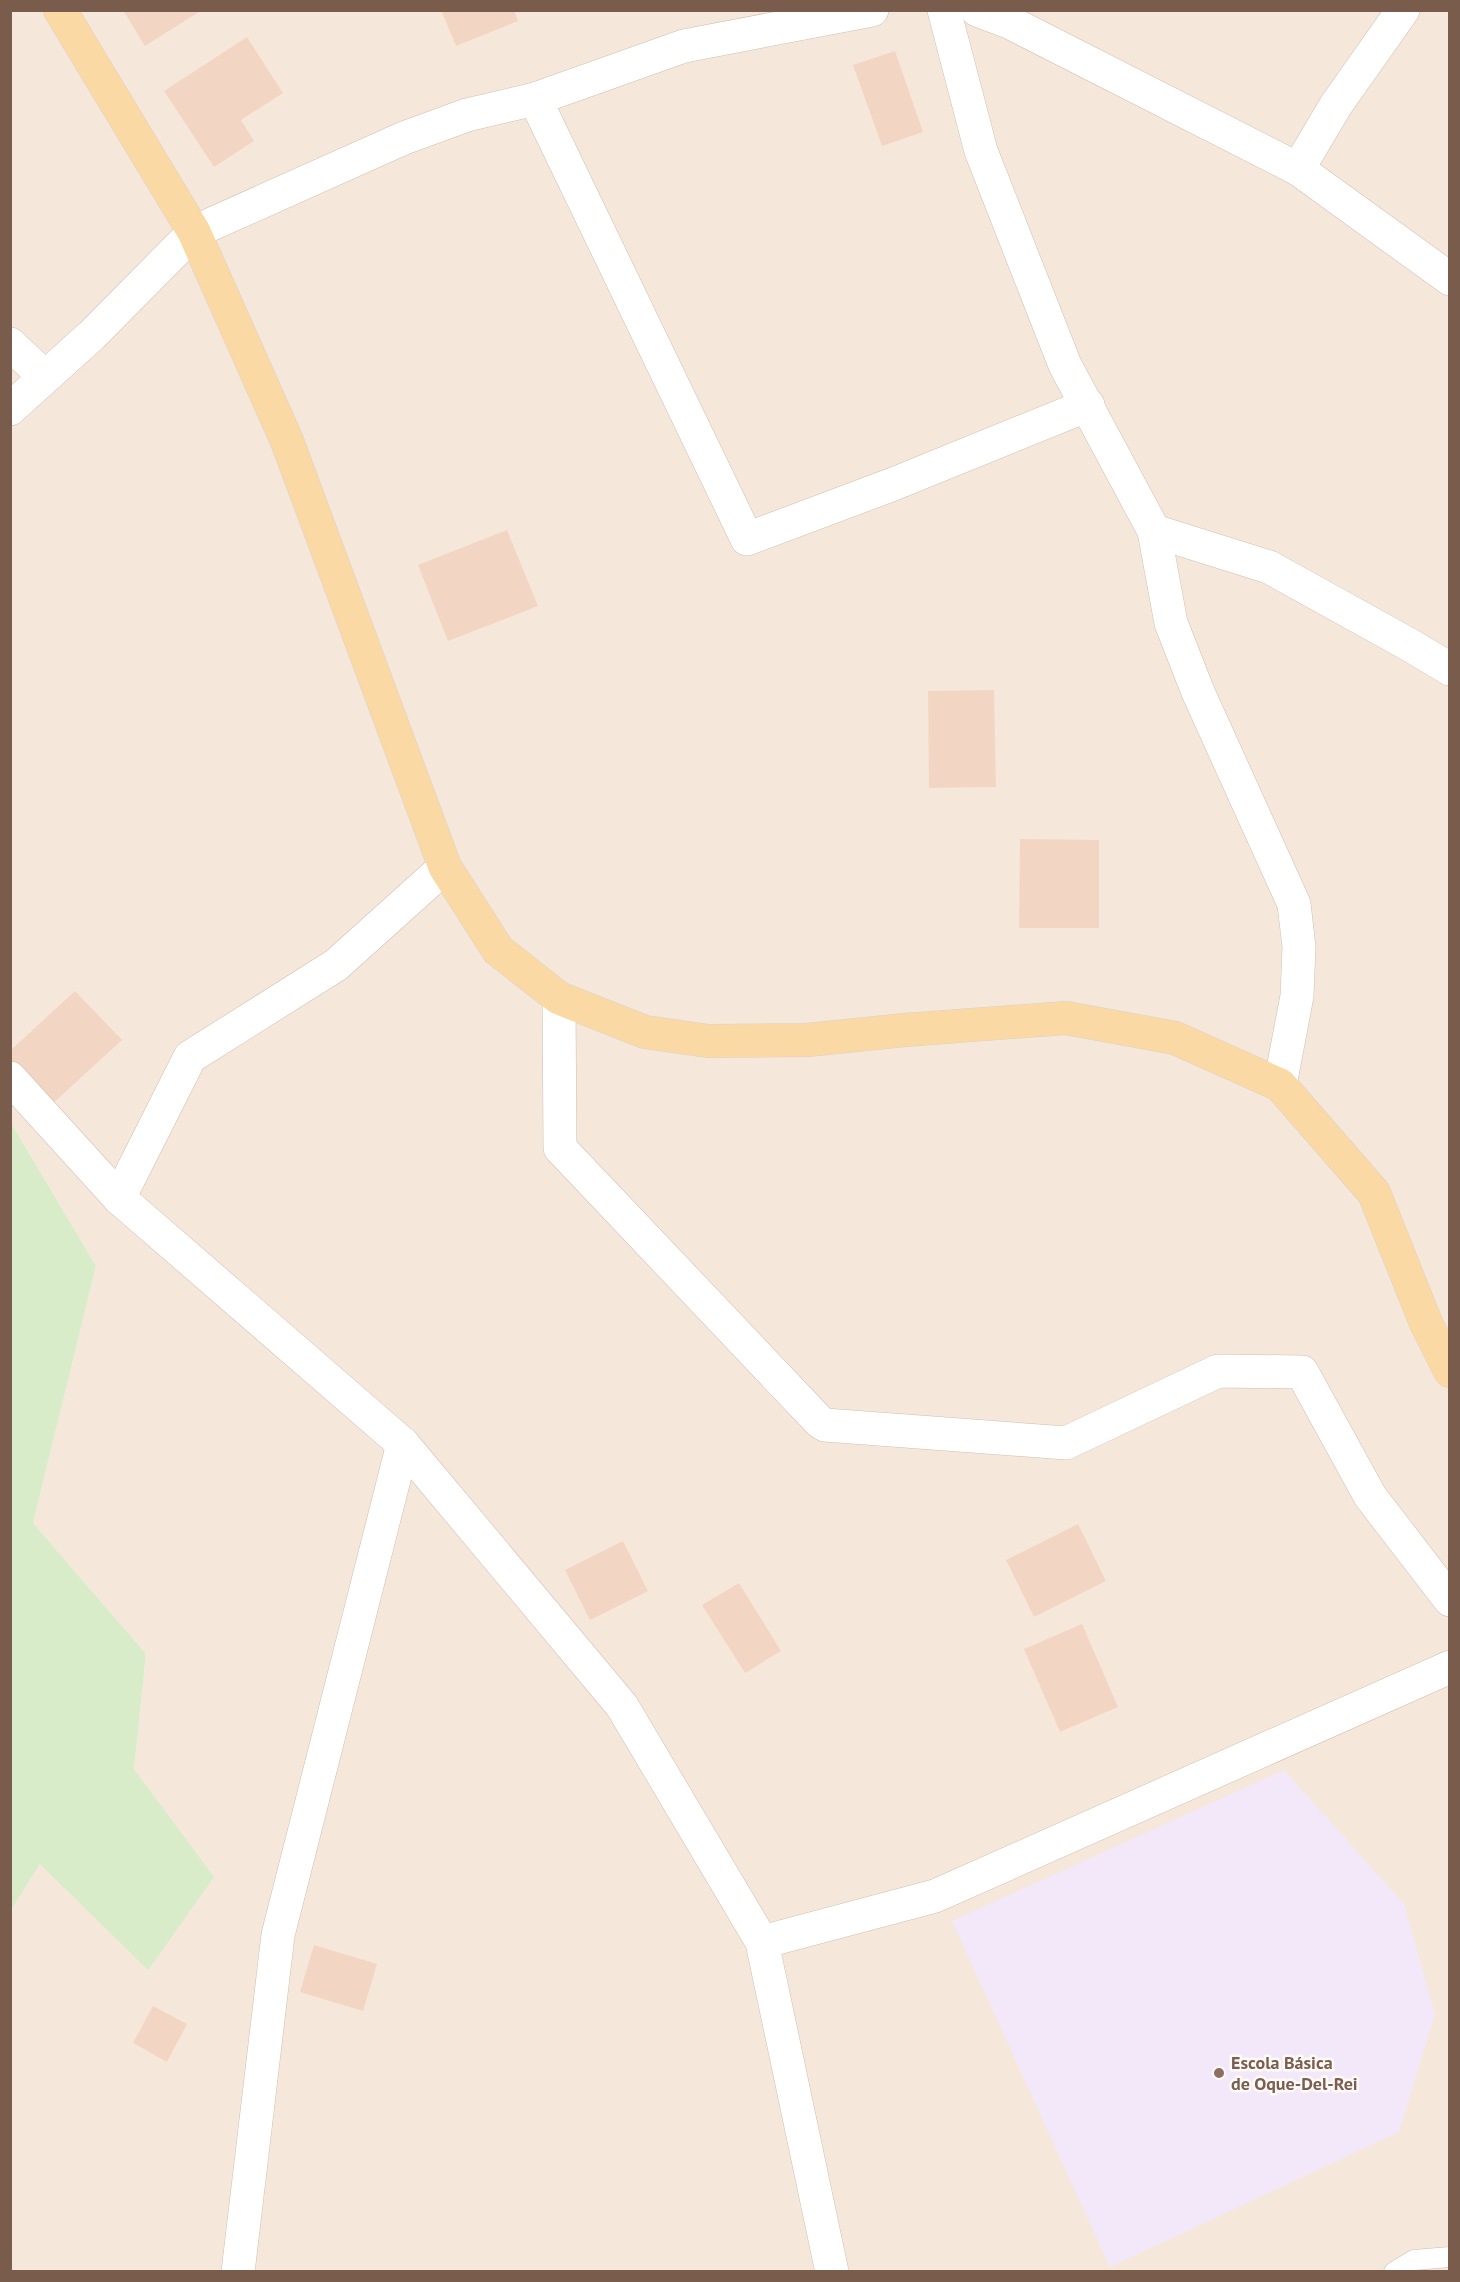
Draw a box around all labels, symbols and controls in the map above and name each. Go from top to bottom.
place label: Escola Básica de Oque-Del-Rei [1231,2051,1358,2095]
marker: Escola Básica de Oque-Del-Rei [1212,2066,1226,2080]

